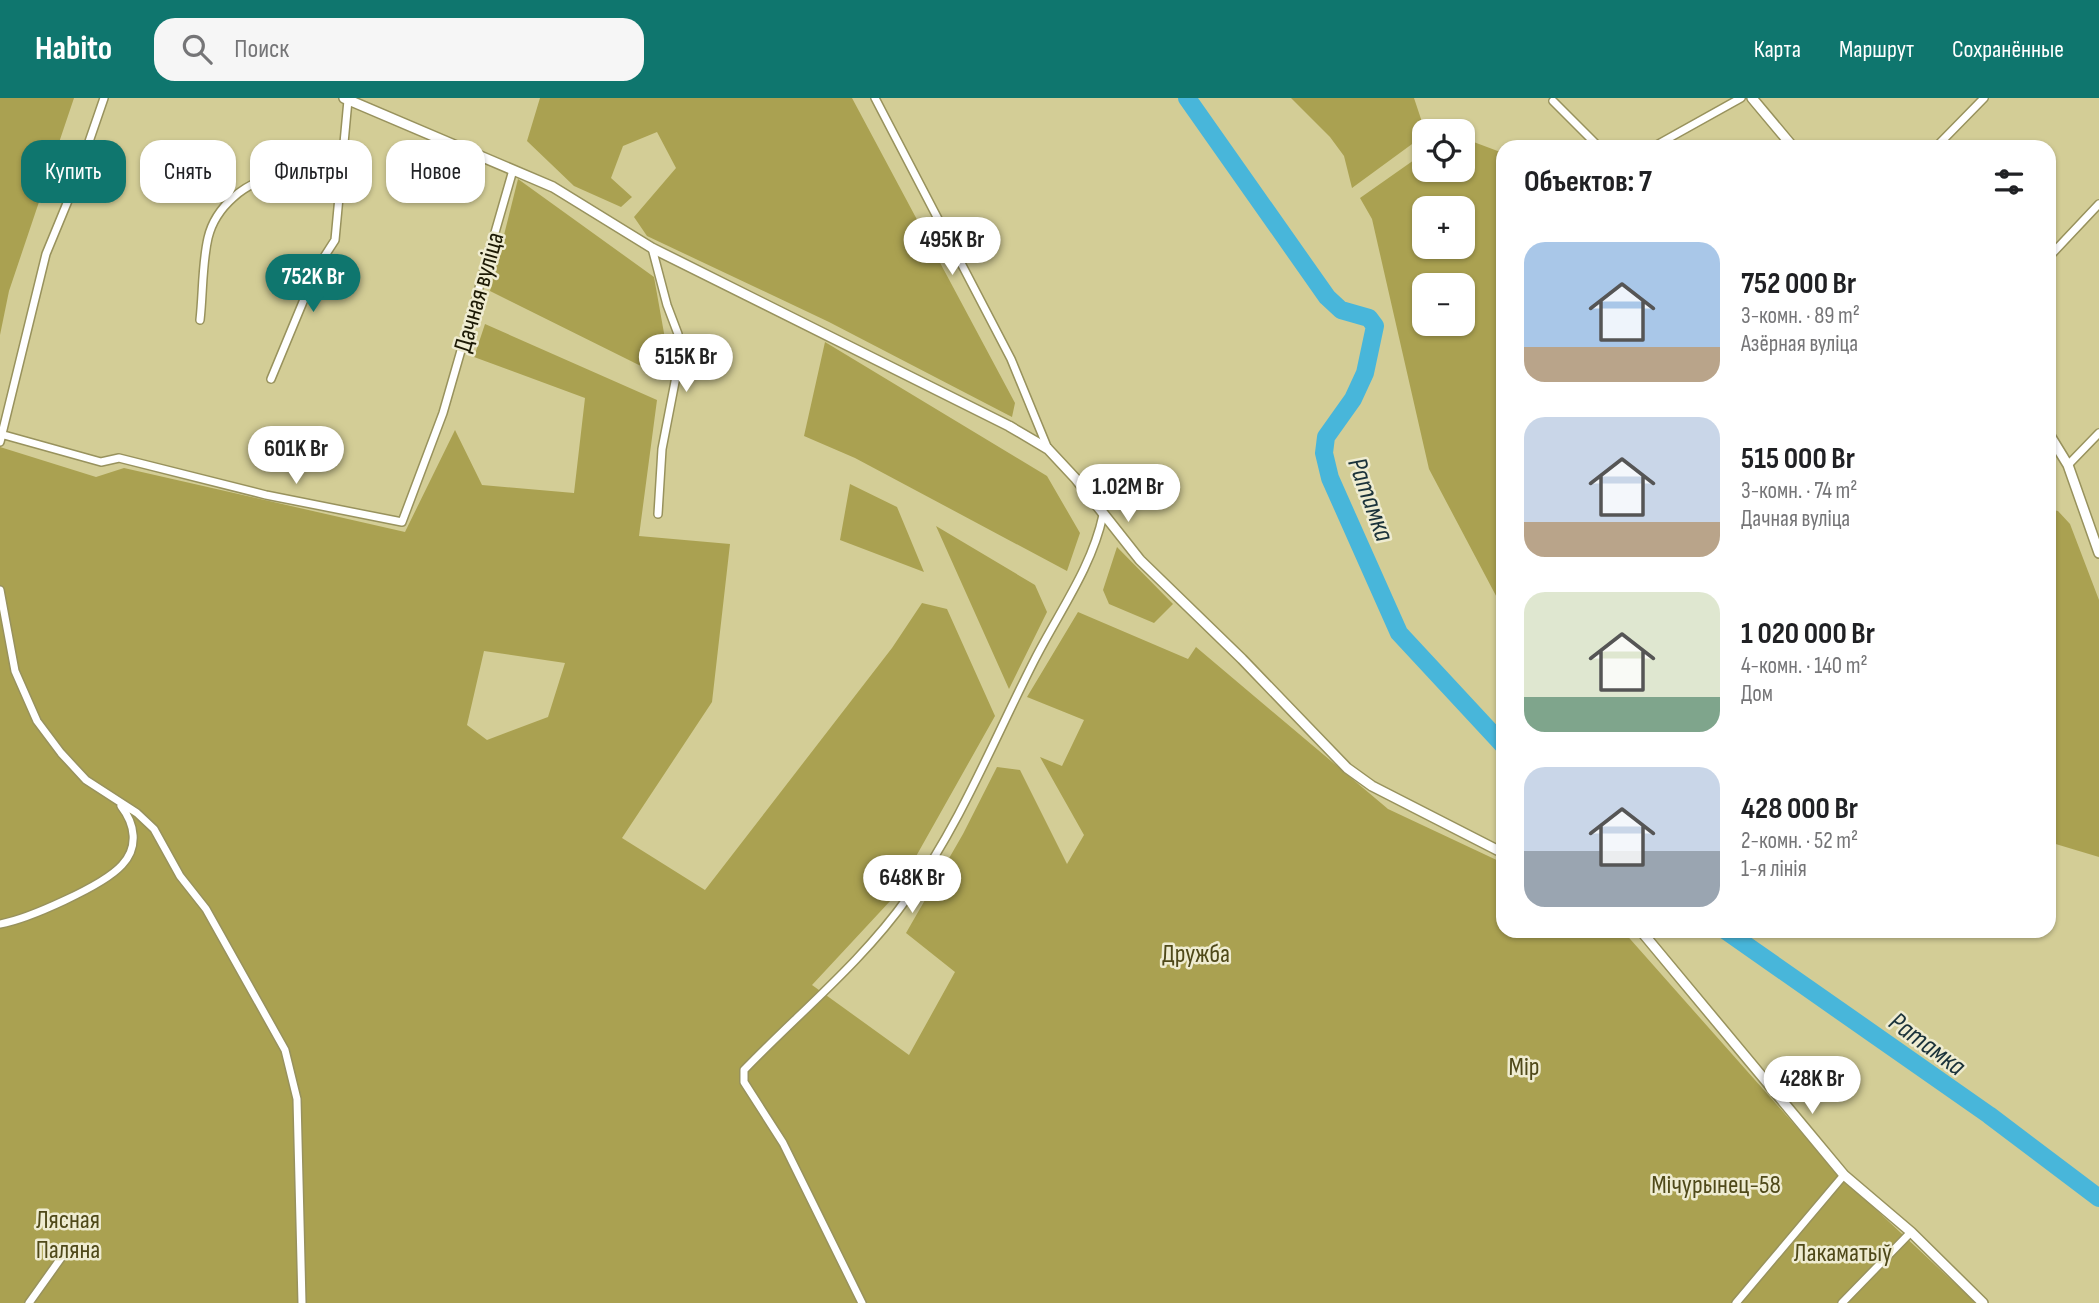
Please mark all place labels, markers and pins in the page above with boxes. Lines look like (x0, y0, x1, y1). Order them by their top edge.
pin: 495K Br (887, 218, 1017, 277)
pin: 752K Br (248, 254, 378, 314)
pin: 515K Br (621, 334, 751, 394)
pin: 601K Br (231, 426, 361, 486)
pin: 1.02M Br (1056, 464, 1200, 524)
pin: 648K Br (847, 856, 977, 915)
pin: 428K Br (1747, 1056, 1877, 1116)

